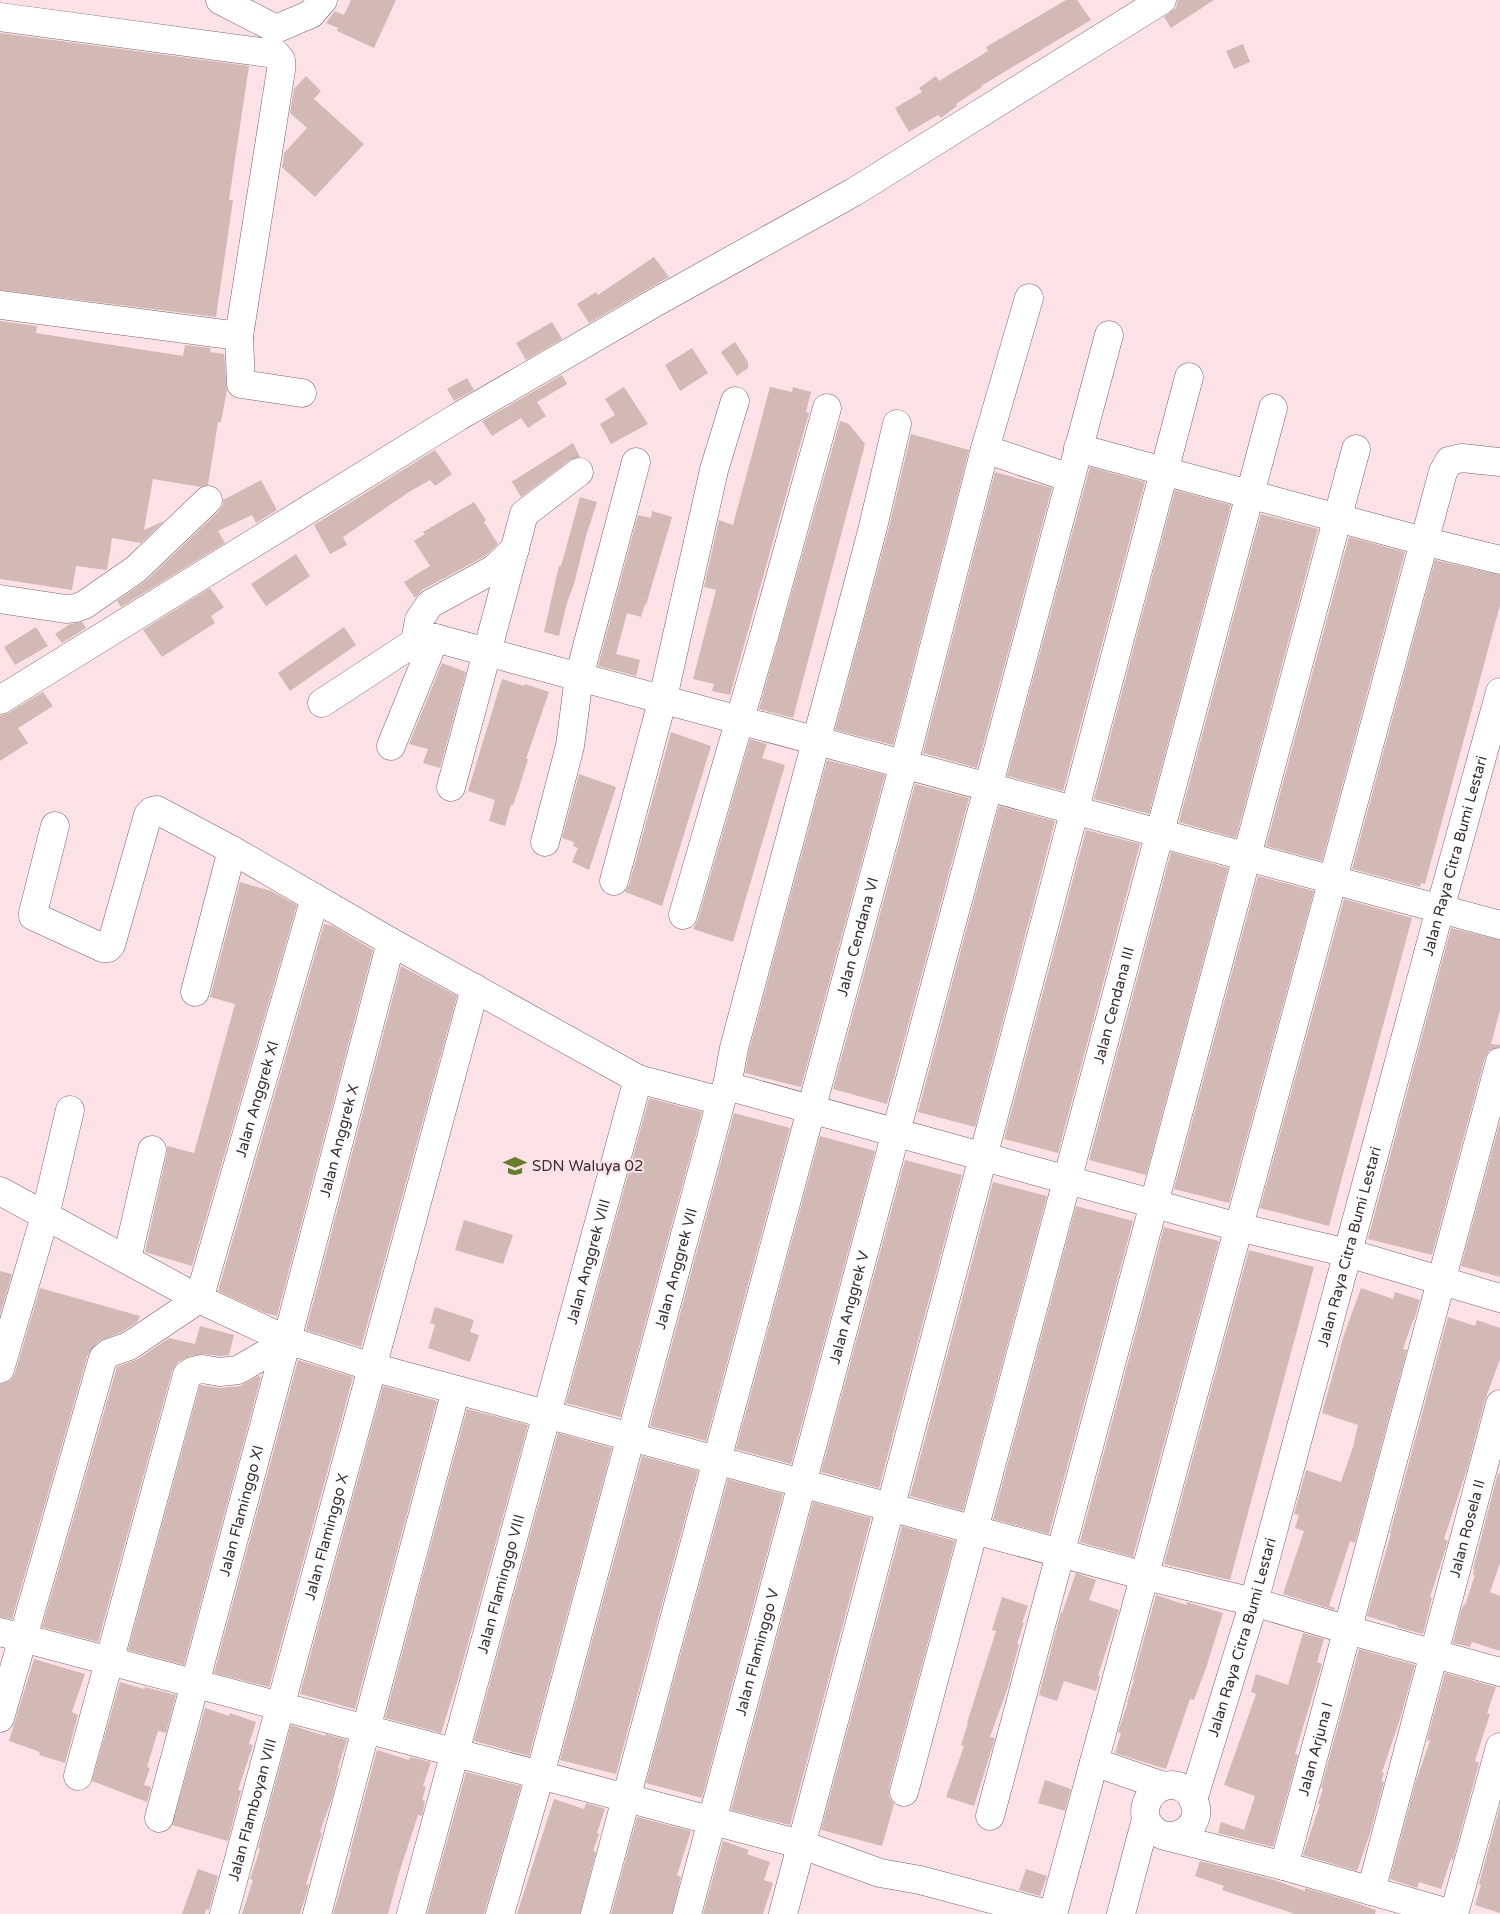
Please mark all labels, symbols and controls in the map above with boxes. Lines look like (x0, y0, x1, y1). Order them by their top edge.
street label: Jalan Raya Citra Bumi Lestari (1419, 754, 1491, 958)
street label: Jalan Cendana VI (833, 875, 882, 998)
street label: Jalan Cendana III (1089, 945, 1138, 1066)
street label: Jalan Anggrek XI (232, 1039, 282, 1159)
street label: Jalan Anggrek X (316, 1082, 362, 1199)
street label: Jalan Raya Citra Bumi Lestari (1314, 1145, 1385, 1349)
school or university icon: SDN Waluya 02 (502, 1153, 528, 1179)
place label: SDN Waluya 02 (532, 1157, 643, 1175)
street label: Jalan Anggrek VIII (563, 1197, 614, 1326)
street label: Jalan Anggrek VII (651, 1206, 701, 1331)
street label: Jalan Anggrek V (825, 1248, 873, 1366)
street label: Jalan Flaminggo XI (215, 1443, 267, 1578)
street label: Jalan Flaminggo X (301, 1471, 352, 1602)
street label: Jalan Rosela II (1445, 1477, 1489, 1580)
street label: Jalan Flaminggo VIII (473, 1512, 528, 1656)
street label: Jalan Raya Citra Bumi Lestari (1204, 1536, 1280, 1739)
street label: Jalan Flaminggo V (731, 1586, 783, 1718)
street label: Jalan Arjuna I (1294, 1700, 1337, 1798)
street label: Jalan Flamboyan VIII (224, 1737, 280, 1883)

